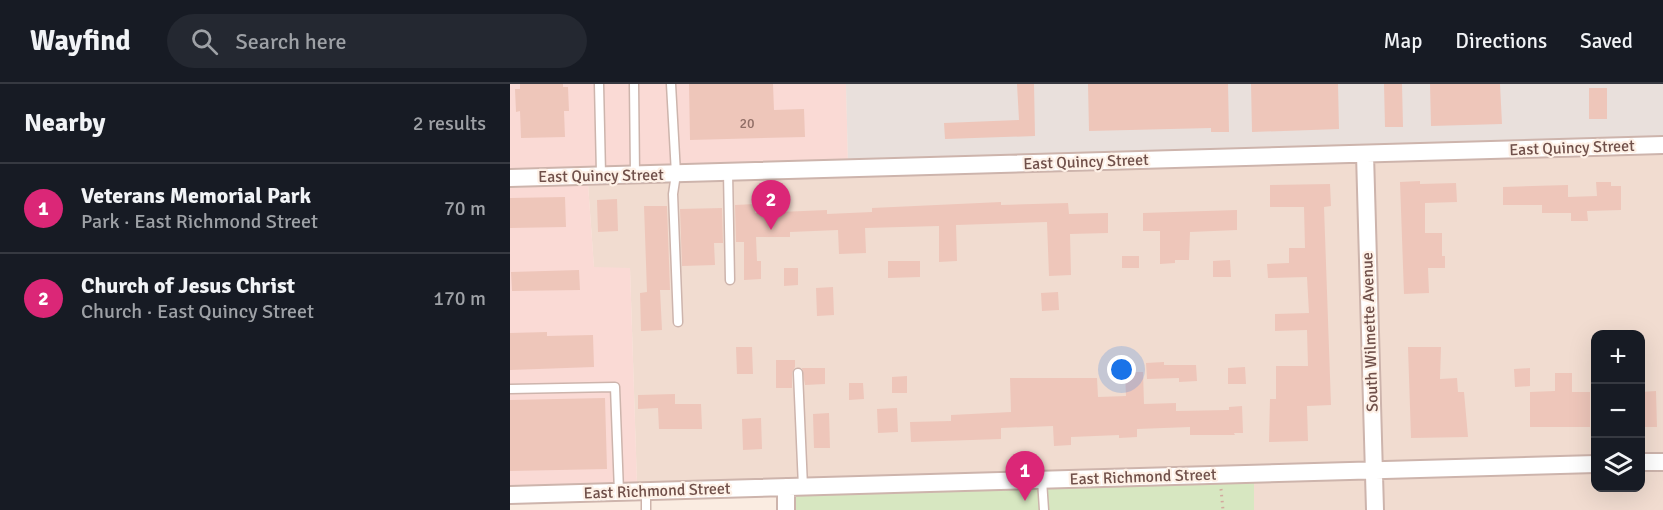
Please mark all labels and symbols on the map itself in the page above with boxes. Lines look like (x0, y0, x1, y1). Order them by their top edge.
house number: 20 (739, 115, 755, 132)
street label: East Quincy Street (1509, 136, 1635, 160)
street label: East Quincy Street (1023, 150, 1149, 174)
street label: East Quincy Street (538, 165, 664, 187)
pin: 2 (752, 180, 790, 230)
street label: South Wilmette Avenue (1357, 252, 1383, 412)
your location (1107, 355, 1136, 384)
pin: 1 (1006, 452, 1044, 501)
street label: East Richmond Street (1069, 464, 1217, 490)
street label: East Richmond Street (583, 478, 731, 504)

